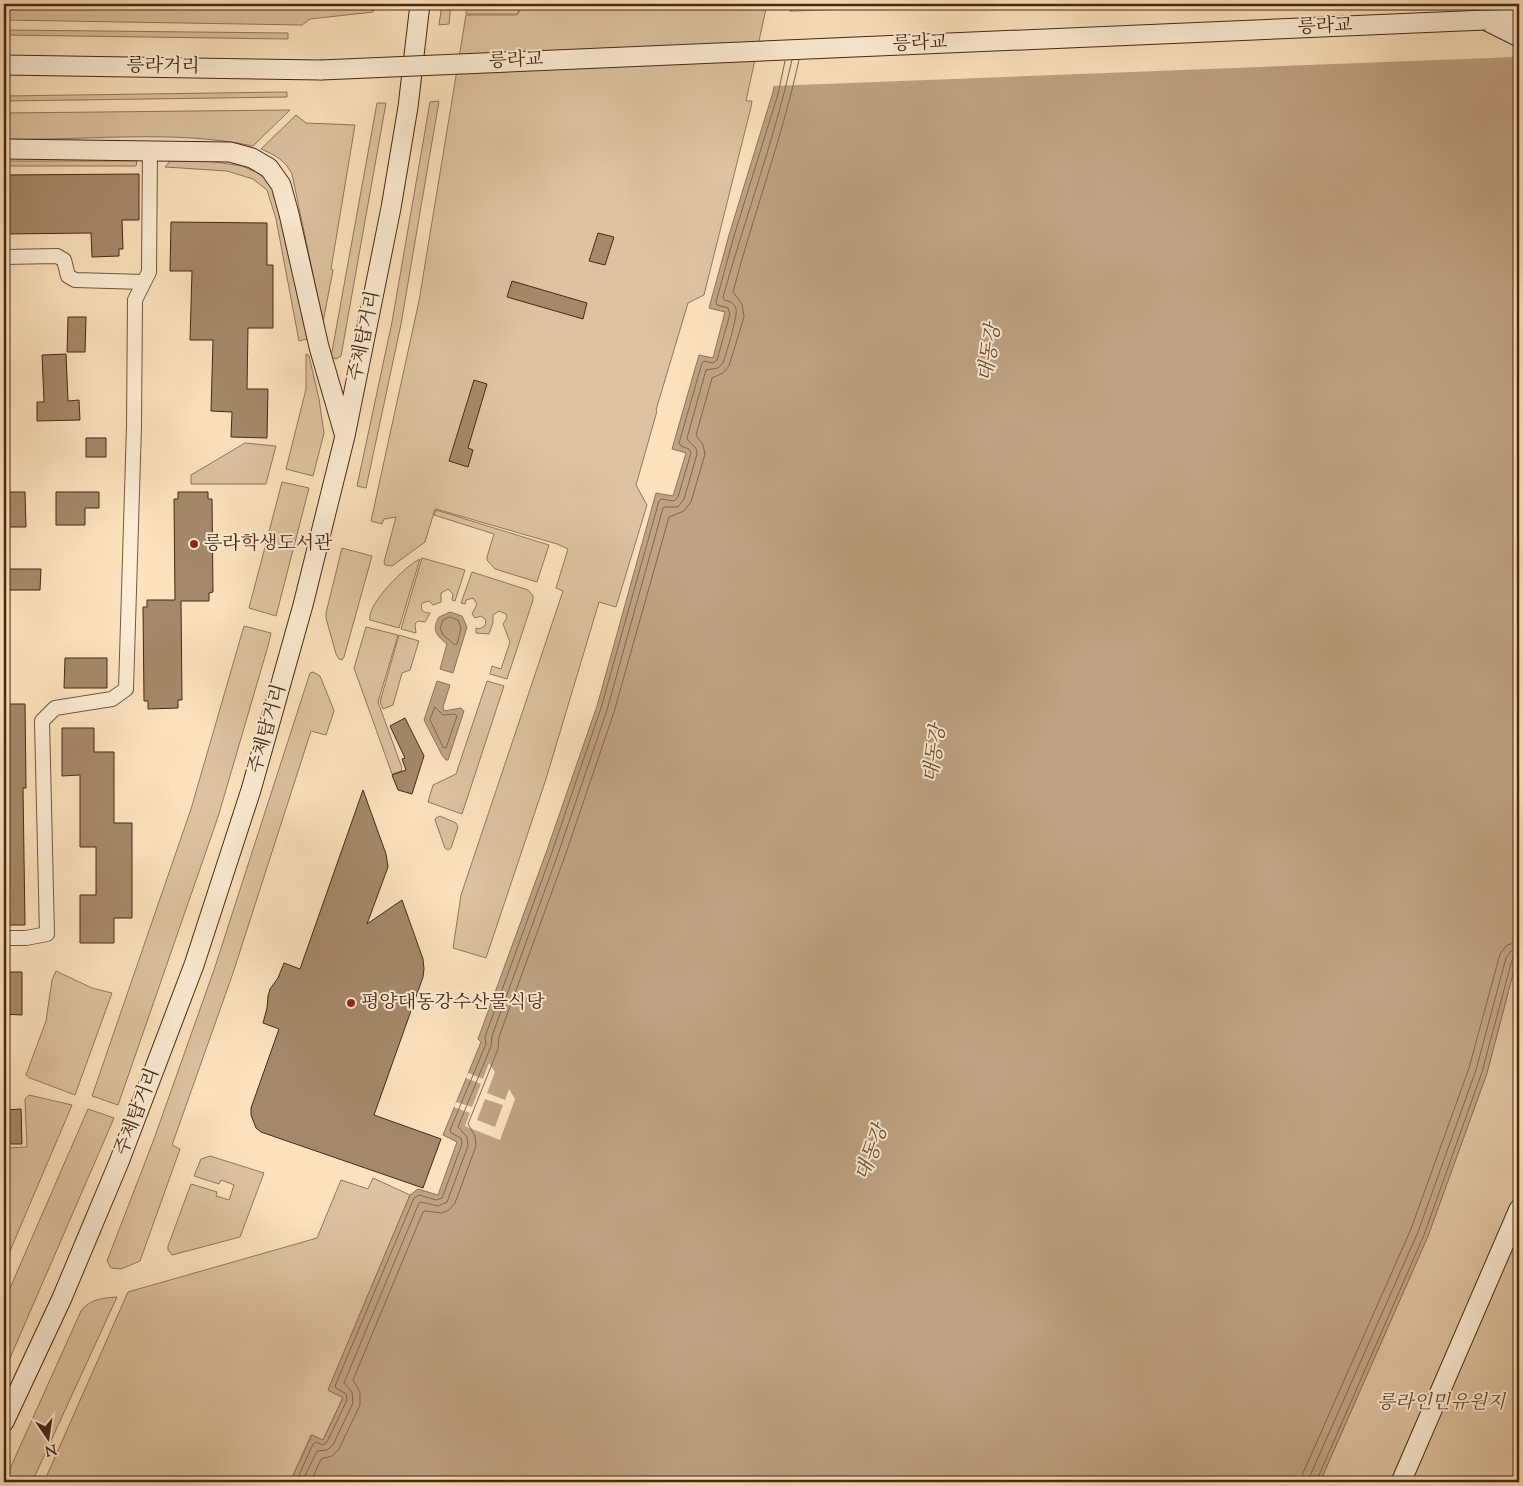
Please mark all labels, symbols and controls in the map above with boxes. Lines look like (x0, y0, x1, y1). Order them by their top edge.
street label: 릉라교 (1297, 13, 1353, 41)
street label: 릉라교 (892, 30, 948, 58)
street label: 릉라교 (488, 47, 544, 75)
street label: 릉라거리 (126, 53, 200, 81)
street label: 주체탑거리 (342, 288, 388, 384)
water label: 대동강 (973, 320, 1010, 384)
place label: 릉라학생도서관 (204, 531, 333, 558)
marker: 릉라학생도서관 (188, 538, 200, 550)
street label: 주체탑거리 (242, 681, 294, 777)
water label: 대동강 (918, 721, 955, 785)
place label: 평양대동강수산물식당 (361, 990, 545, 1017)
marker: 평양대동강수산물식당 (345, 997, 357, 1009)
street label: 주체탑거리 (109, 1064, 167, 1160)
water label: 대동강 (849, 1118, 897, 1185)
park label: 릉라인민유원지 (1377, 1390, 1507, 1417)
north arrow (22, 1414, 72, 1464)
text: N (43, 1438, 58, 1460)

